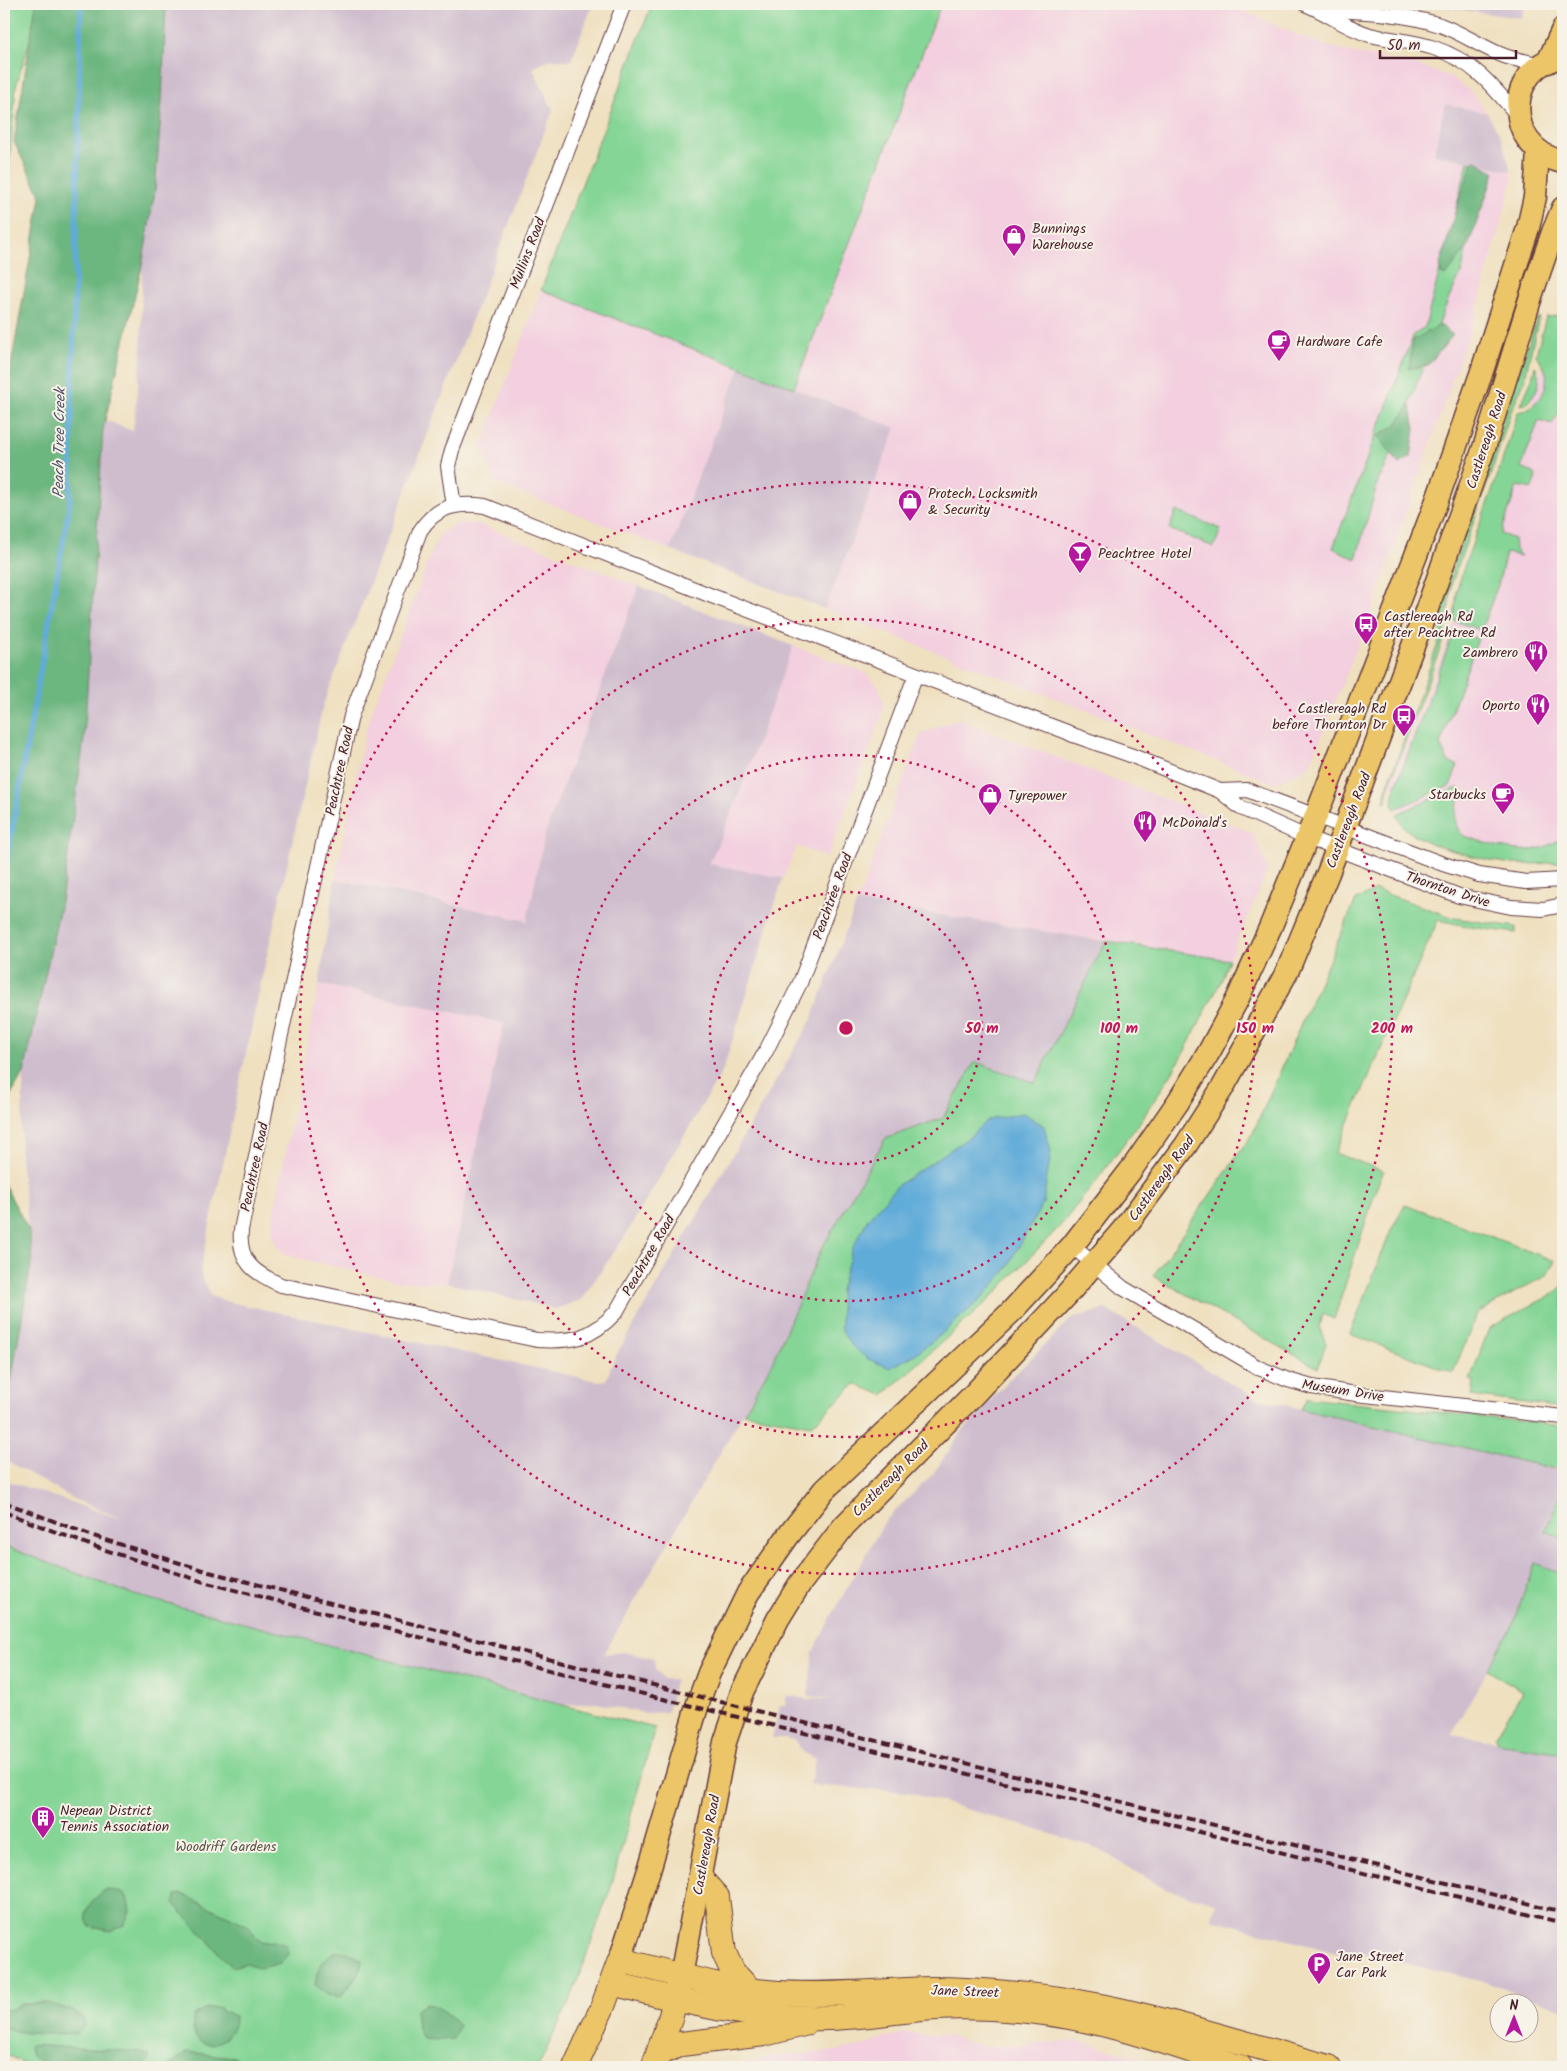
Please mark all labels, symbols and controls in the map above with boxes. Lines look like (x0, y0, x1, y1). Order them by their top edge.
scale bar (1380, 28, 1516, 60)
text: 50 m (1387, 34, 1421, 58)
street label: Mullins Road (504, 213, 552, 292)
place label: Bunnings Warehouse (1032, 218, 1094, 256)
shop icon: Bunnings Warehouse (1001, 223, 1027, 257)
cafe icon: Hardware Cafe (1266, 328, 1292, 362)
place label: Hardware Cafe (1296, 331, 1383, 353)
water label: Peach Tree Creek (47, 386, 73, 498)
street label: Castlereagh Road (1461, 388, 1513, 492)
place label: Protech Locksmith & Security (928, 483, 1038, 521)
shop icon: Protech Locksmith & Security (897, 488, 923, 522)
bar icon: Peachtree Hotel (1067, 540, 1093, 574)
place label: Peachtree Hotel (1098, 543, 1192, 565)
place label: Castlereagh Rd after Peachtree Rd (1384, 606, 1496, 644)
bus stop icon: Castlereagh Rd after Peachtree Rd (1353, 611, 1379, 645)
restaurant icon: Zambrero (1523, 639, 1549, 673)
place label: Zambrero (1462, 642, 1518, 664)
restaurant icon: Oporto (1525, 692, 1551, 726)
place label: Oporto (1482, 695, 1520, 717)
place label: Castlereagh Rd before Thornton Dr (1272, 698, 1387, 736)
bus stop icon: Castlereagh Rd before Thornton Dr (1391, 703, 1417, 737)
street label: Peachtree Road (320, 724, 360, 818)
street label: Castlereagh Road (1320, 768, 1378, 872)
cafe icon: Starbucks (1490, 781, 1516, 815)
shop icon: Tyrepower (977, 782, 1003, 816)
place label: Starbucks (1429, 784, 1486, 806)
place label: Tyrepower (1008, 785, 1068, 807)
restaurant icon: McDonald's (1132, 809, 1158, 843)
place label: McDonald's (1162, 812, 1227, 834)
street label: Peachtree Road (807, 849, 859, 943)
street label: Thornton Drive (1403, 866, 1493, 914)
text: 50 m (964, 1017, 999, 1041)
text: 100 m (1100, 1017, 1138, 1041)
text: 150 m (1236, 1017, 1274, 1041)
text: 200 m (1371, 1017, 1413, 1041)
centre of rings (837, 1019, 855, 1037)
street label: Peachtree Road (235, 1120, 275, 1214)
street label: Castlereagh Road (1123, 1130, 1201, 1226)
street label: Peachtree Road (617, 1210, 682, 1300)
street label: Museum Drive (1300, 1374, 1386, 1408)
street label: Castlereagh Road (847, 1434, 935, 1522)
street label: Castlereagh Road (687, 1792, 727, 1897)
place label: Nepean District Tennis Association (60, 1800, 169, 1838)
building icon: Nepean District Tennis Association (30, 1805, 56, 1839)
park label: Woodriff Gardens (175, 1836, 277, 1858)
place label: Jane Street Car Park (1336, 1946, 1405, 1984)
parking icon: Jane Street Car Park (1306, 1951, 1332, 1985)
street label: Jane Street (931, 1980, 1000, 2004)
north arrow (1490, 1994, 1540, 2044)
text: N (1510, 1995, 1519, 2017)

